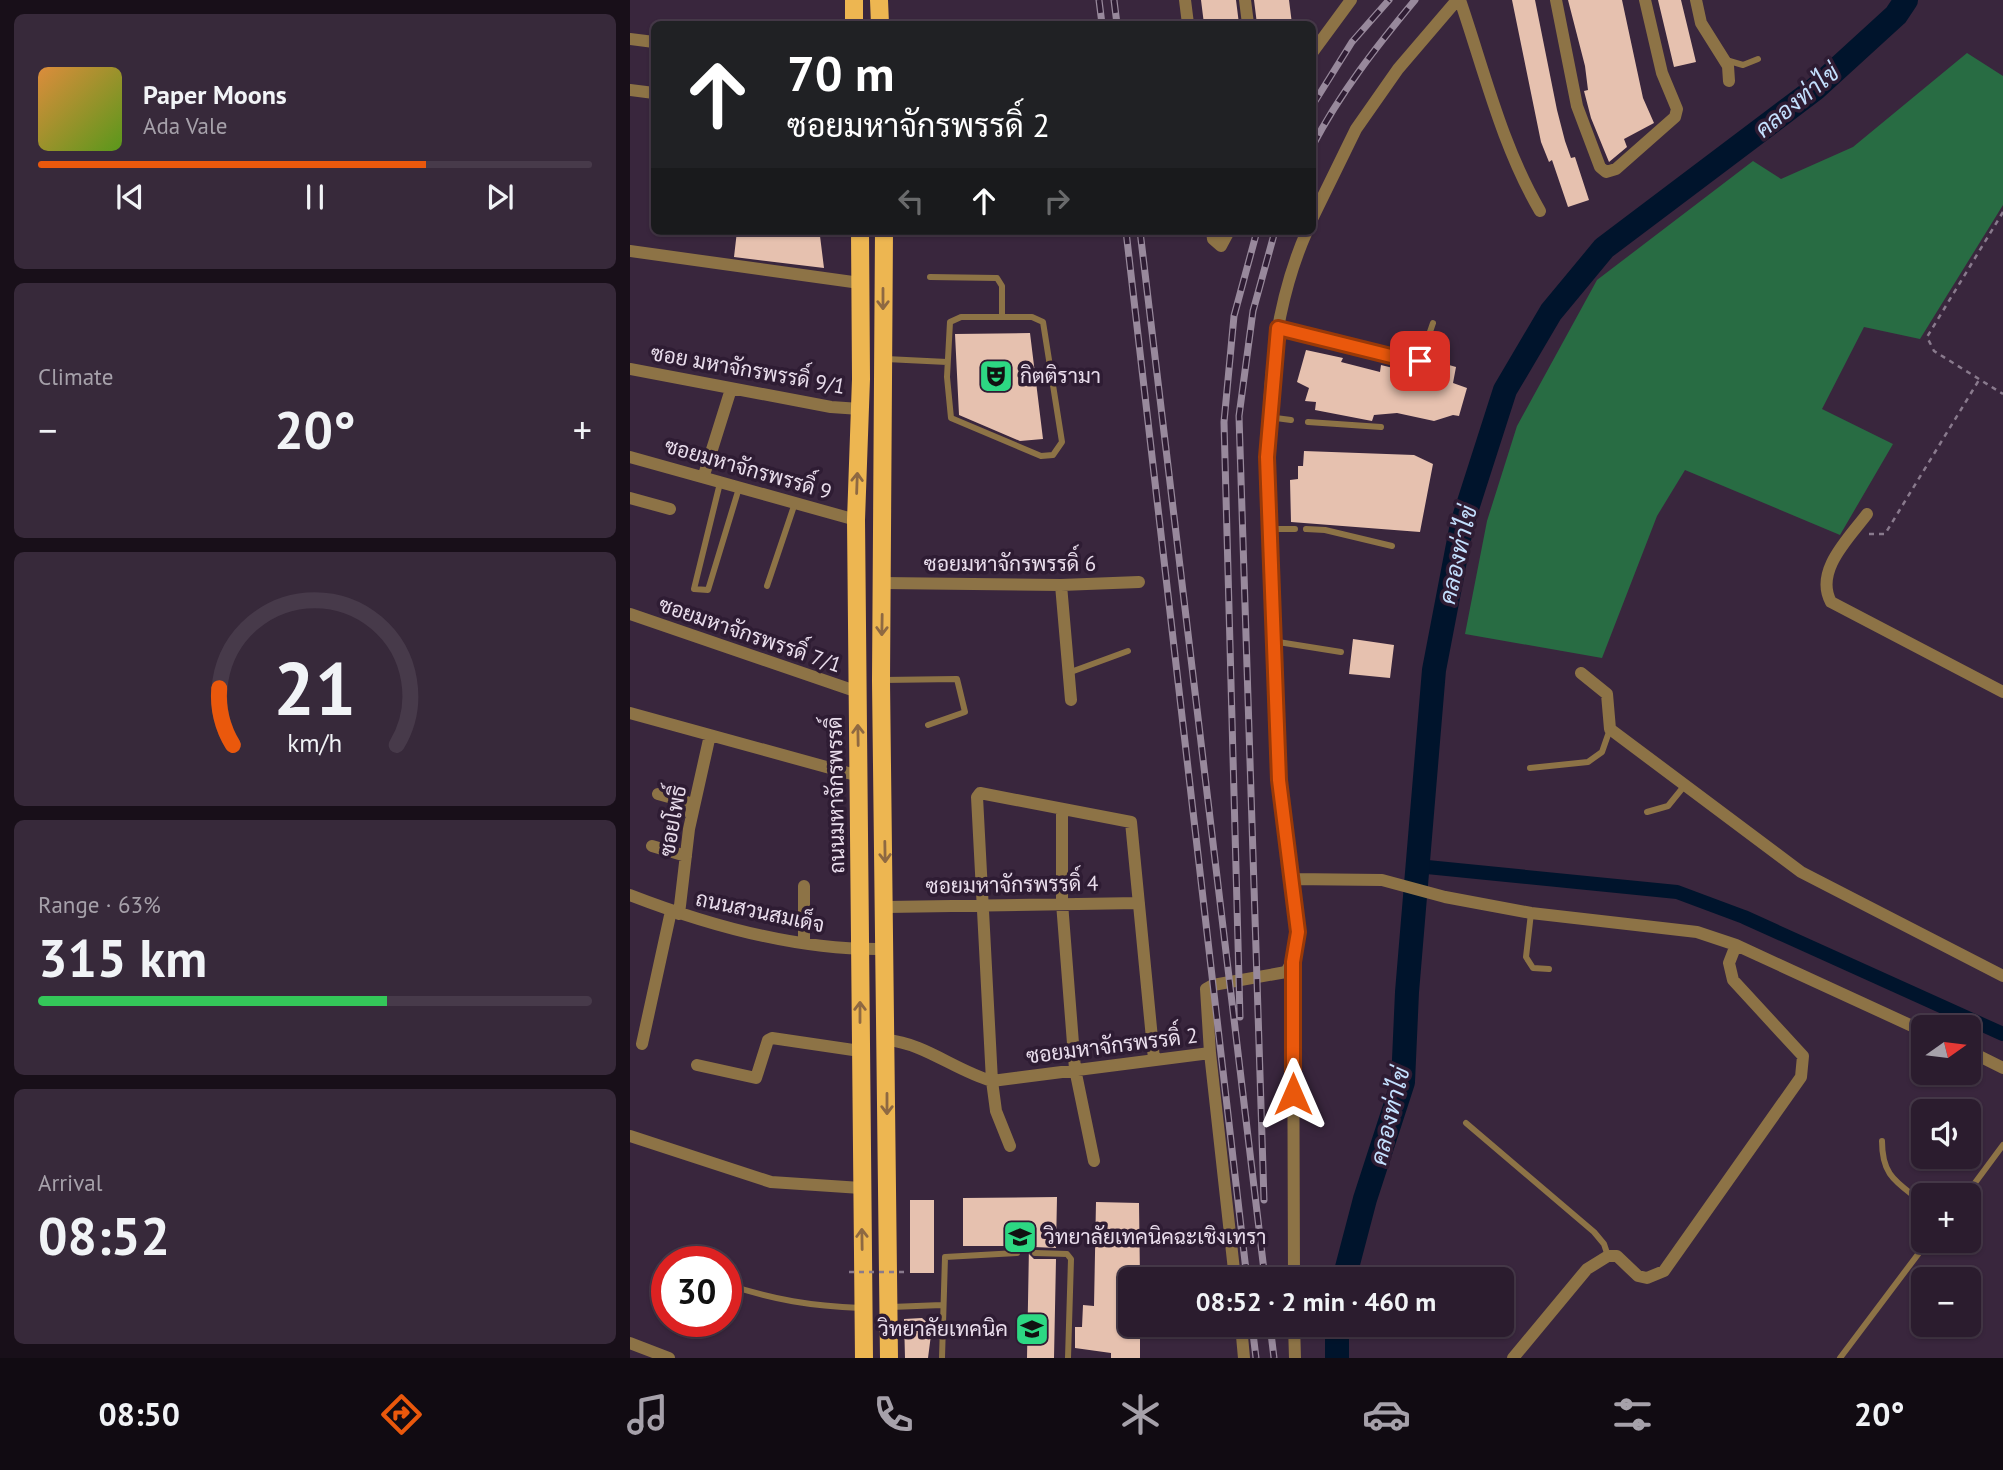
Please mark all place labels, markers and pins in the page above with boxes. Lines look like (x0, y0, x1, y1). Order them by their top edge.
pin (1390, 331, 1450, 391)
theatre icon: กิตติรามา (977, 357, 1015, 395)
place label: กิตติรามา (1020, 362, 1101, 389)
school or university icon: วิทยาลัยเทคนิคฉะเชิงเทรา (1001, 1218, 1039, 1256)
place label: วิทยาลัยเทคนิคฉะเชิงเทรา (1044, 1223, 1267, 1250)
school or university icon: วิทยาลัยเทคนิค (1013, 1310, 1051, 1348)
place label: วิทยาลัยเทคนิค (878, 1315, 1008, 1342)

